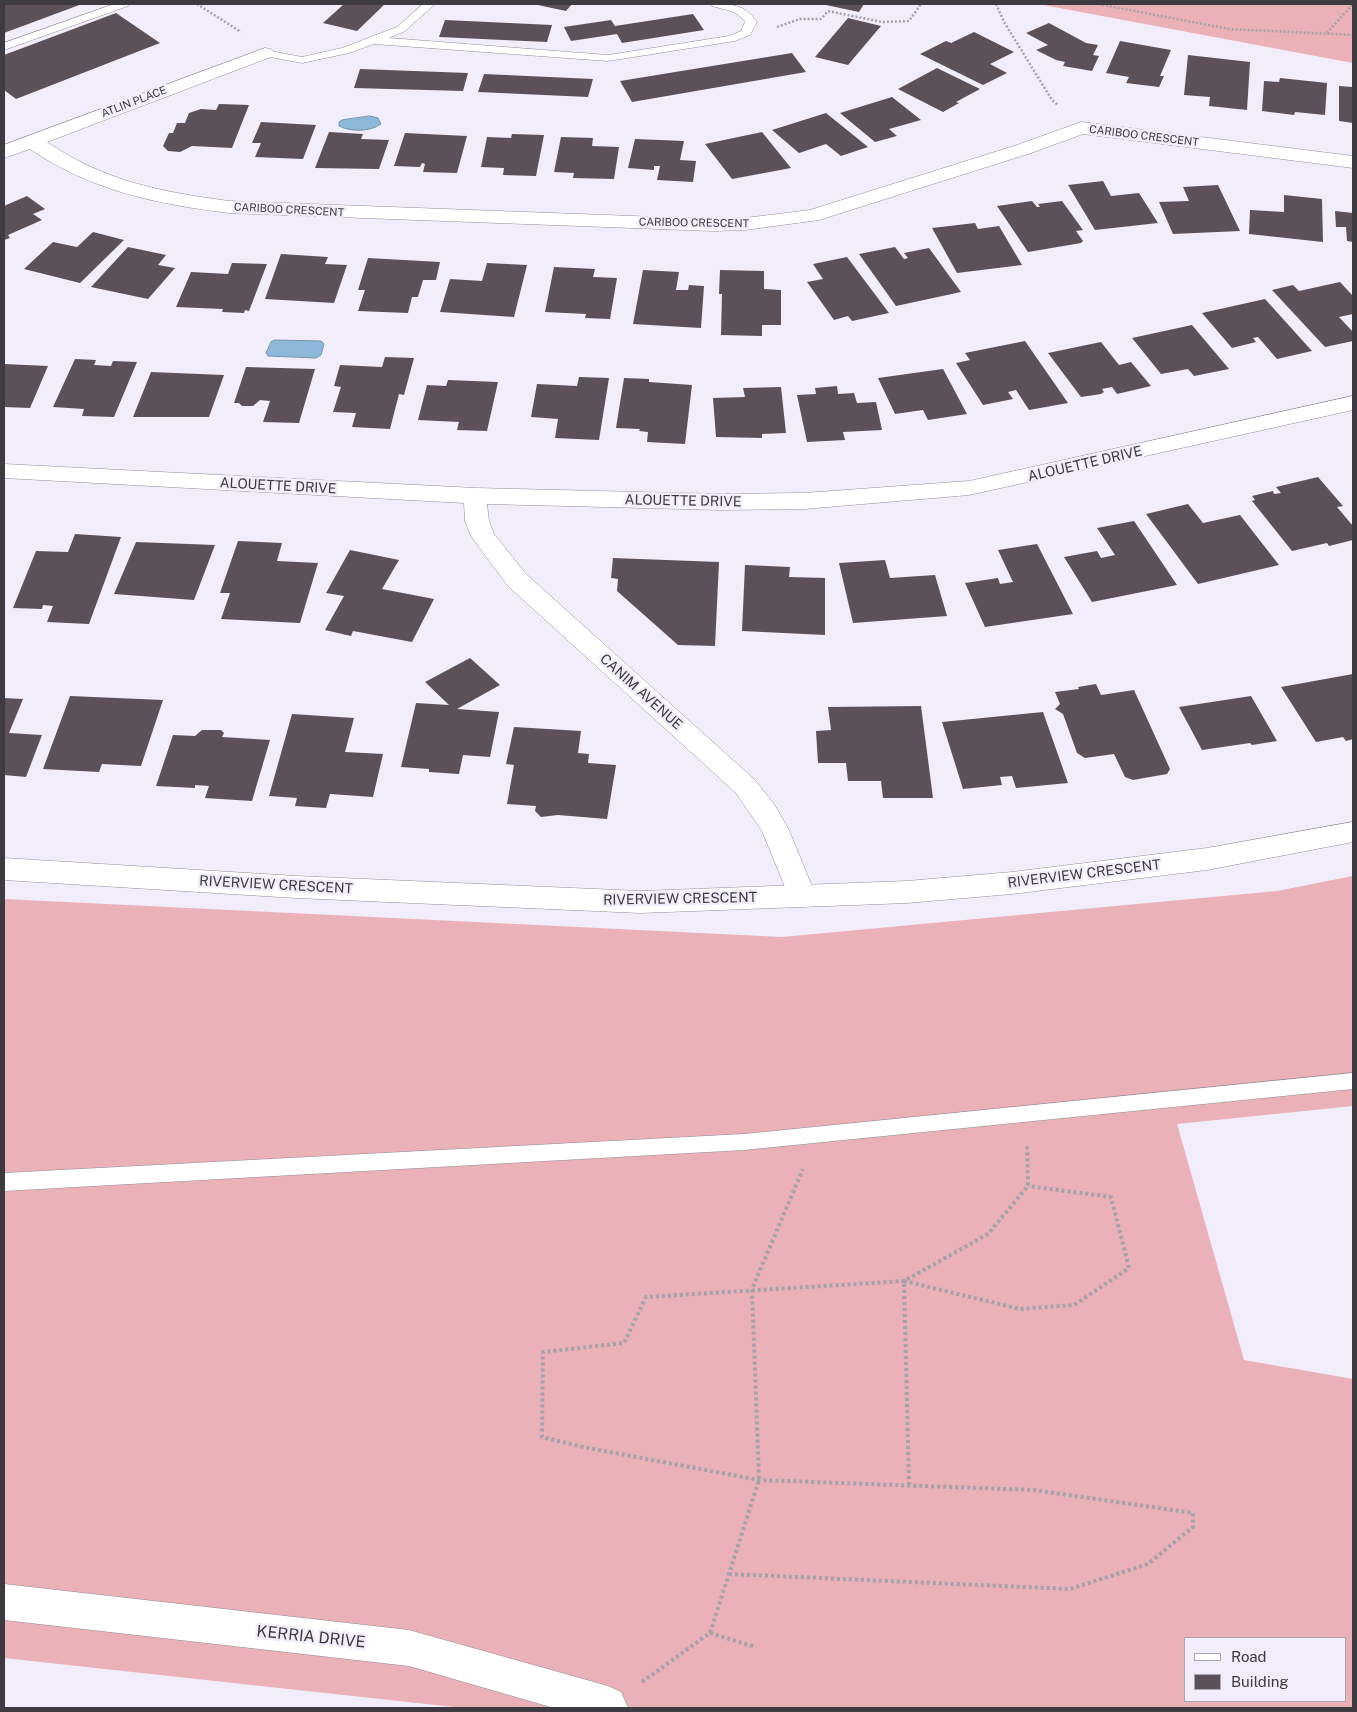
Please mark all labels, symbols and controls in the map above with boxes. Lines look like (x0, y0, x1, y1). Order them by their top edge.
street label: ATLIN PLACE (99, 83, 169, 121)
street label: CARIBOO CRESCENT (1088, 123, 1200, 149)
street label: CARIBOO CRESCENT (234, 201, 344, 219)
street label: CARIBOO CRESCENT (639, 215, 749, 231)
street label: ALOUETTE DRIVE (1026, 443, 1144, 485)
street label: ALOUETTE DRIVE (219, 475, 337, 497)
street label: ALOUETTE DRIVE (624, 492, 742, 510)
street label: CANIM AVENUE (596, 651, 686, 733)
street label: RIVERVIEW CRESCENT (1007, 856, 1161, 892)
street label: RIVERVIEW CRESCENT (199, 873, 353, 897)
street label: RIVERVIEW CRESCENT (603, 889, 757, 909)
street label: KERRIA DRIVE (256, 1622, 366, 1652)
legend (1184, 1637, 1347, 1702)
text: Road (1231, 1648, 1267, 1665)
text: Building (1231, 1673, 1289, 1690)

